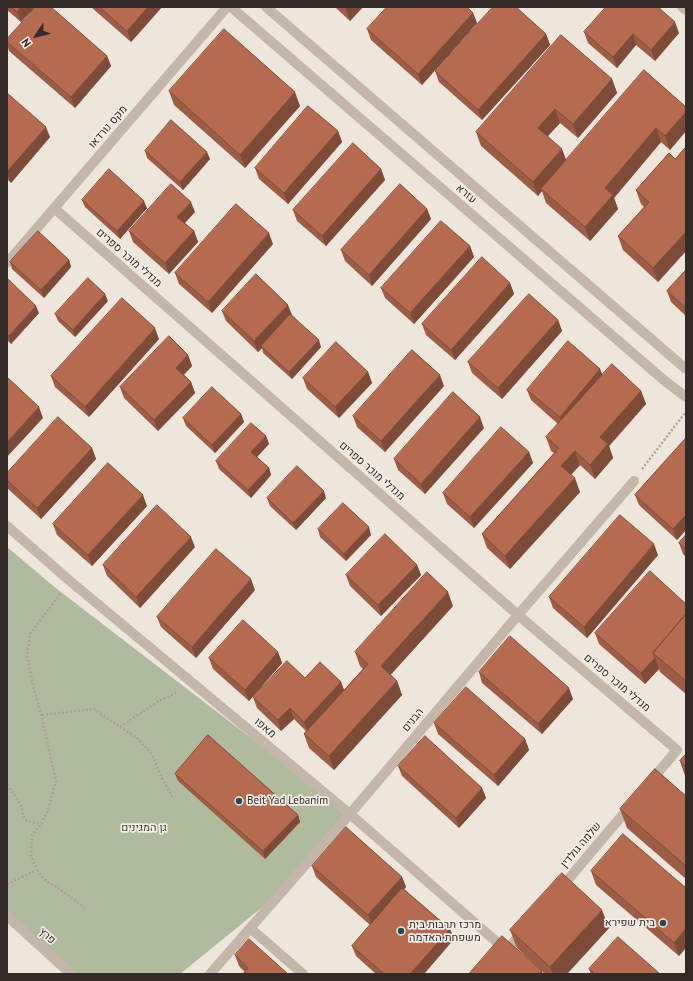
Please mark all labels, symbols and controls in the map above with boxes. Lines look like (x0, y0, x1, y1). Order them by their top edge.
north arrow (16, 16, 56, 56)
text: N (18, 36, 34, 50)
street label: מקס נורדאו (86, 103, 130, 151)
street label: עזרא (453, 182, 479, 206)
street label: מנדלי מוכר ספרים (93, 226, 165, 290)
street label: מנדלי מוכר ספרים (336, 439, 408, 503)
street label: מנדלי מוכר ספרים (581, 651, 653, 715)
street label: הבנים (399, 706, 427, 734)
street label: מאפו (251, 715, 279, 741)
place label: Beit Yad Lebanim (247, 794, 328, 808)
marker: Beit Yad Lebanim (234, 796, 244, 806)
street label: שלמה גולדין (558, 819, 604, 871)
park label: גן המגינים (121, 821, 167, 835)
place label: בית שפירא (605, 916, 655, 930)
place label: מרכז תרבות בית משפחת האדמה (409, 918, 481, 944)
marker: בית שפירא (658, 918, 668, 928)
street label: פרץ (36, 925, 58, 947)
marker: מרכז תרבות בית משפחת האדמה (396, 926, 406, 936)

